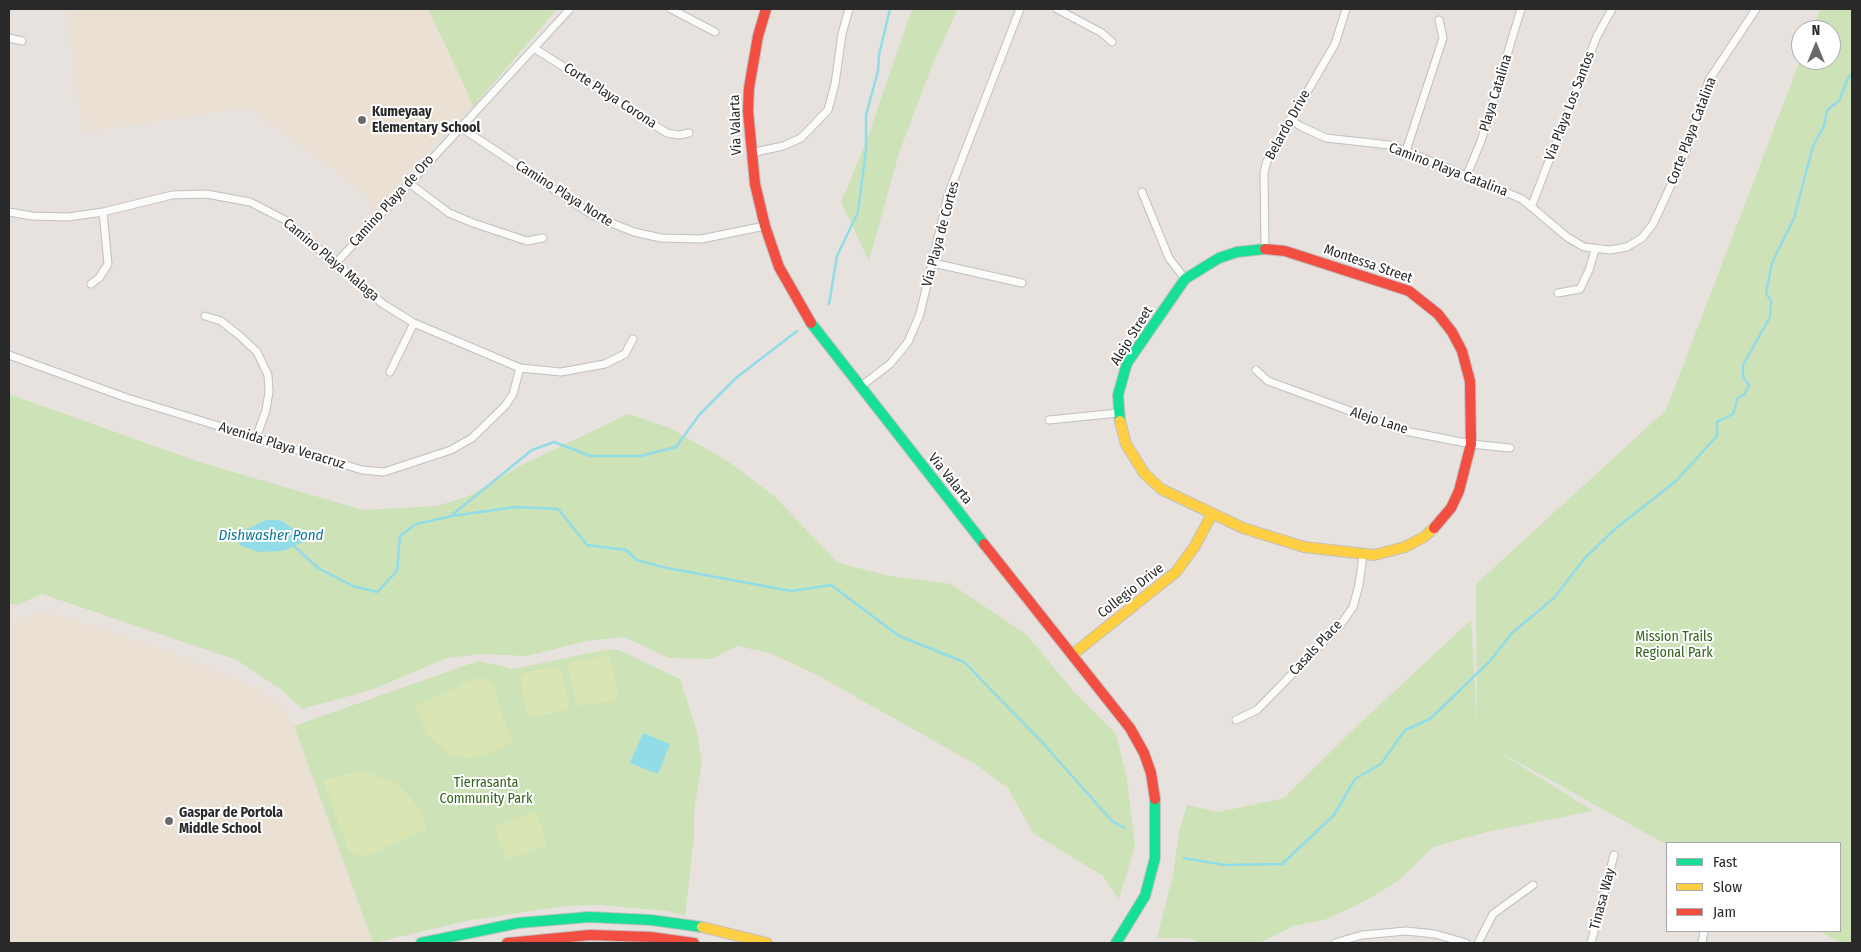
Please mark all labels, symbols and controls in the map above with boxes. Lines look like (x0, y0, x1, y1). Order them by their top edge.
north arrow (1791, 20, 1841, 70)
text: N (1812, 22, 1820, 39)
street label: Via Playa Los Santos (1541, 49, 1599, 163)
street label: Playa Catalina (1476, 52, 1516, 134)
street label: Corte Playa Corona (560, 60, 660, 132)
street label: Corte Playa Catalina (1664, 75, 1720, 187)
street label: Belardo Drive (1262, 87, 1314, 163)
street label: Via Valarta (727, 94, 745, 156)
place label: Kumeyaay Elementary School (372, 104, 480, 136)
marker: Kumeyaay Elementary School (356, 114, 368, 126)
street label: Camino Playa Catalina (1386, 140, 1510, 200)
street label: Camino Playa de Oro (346, 151, 438, 251)
street label: Camino Playa Norte (512, 157, 616, 231)
street label: Via Playa de Cortes (919, 179, 963, 289)
street label: Camino Playa Malaga (280, 215, 382, 305)
street label: Montessa Street (1322, 241, 1414, 287)
street label: Alejo Street (1107, 303, 1157, 369)
street label: Alejo Lane (1348, 404, 1410, 438)
street label: Avenida Playa Veracruz (217, 419, 347, 473)
street label: Via Valarta (924, 450, 976, 508)
water label: Dishwasher Pond (218, 527, 324, 545)
street label: Collegio Drive (1095, 560, 1167, 622)
street label: Casals Place (1286, 617, 1346, 679)
park label: Mission Trails Regional Park (1635, 629, 1713, 662)
park label: Tierrasanta Community Park (440, 775, 532, 808)
place label: Gaspar de Portola Middle School (179, 805, 283, 838)
marker: Gaspar de Portola Middle School (163, 815, 175, 827)
legend (1666, 842, 1841, 932)
text: Fast (1713, 853, 1737, 871)
street label: Tinasa Way (1587, 866, 1619, 932)
text: Slow (1713, 878, 1742, 896)
text: Jam (1713, 903, 1736, 921)

